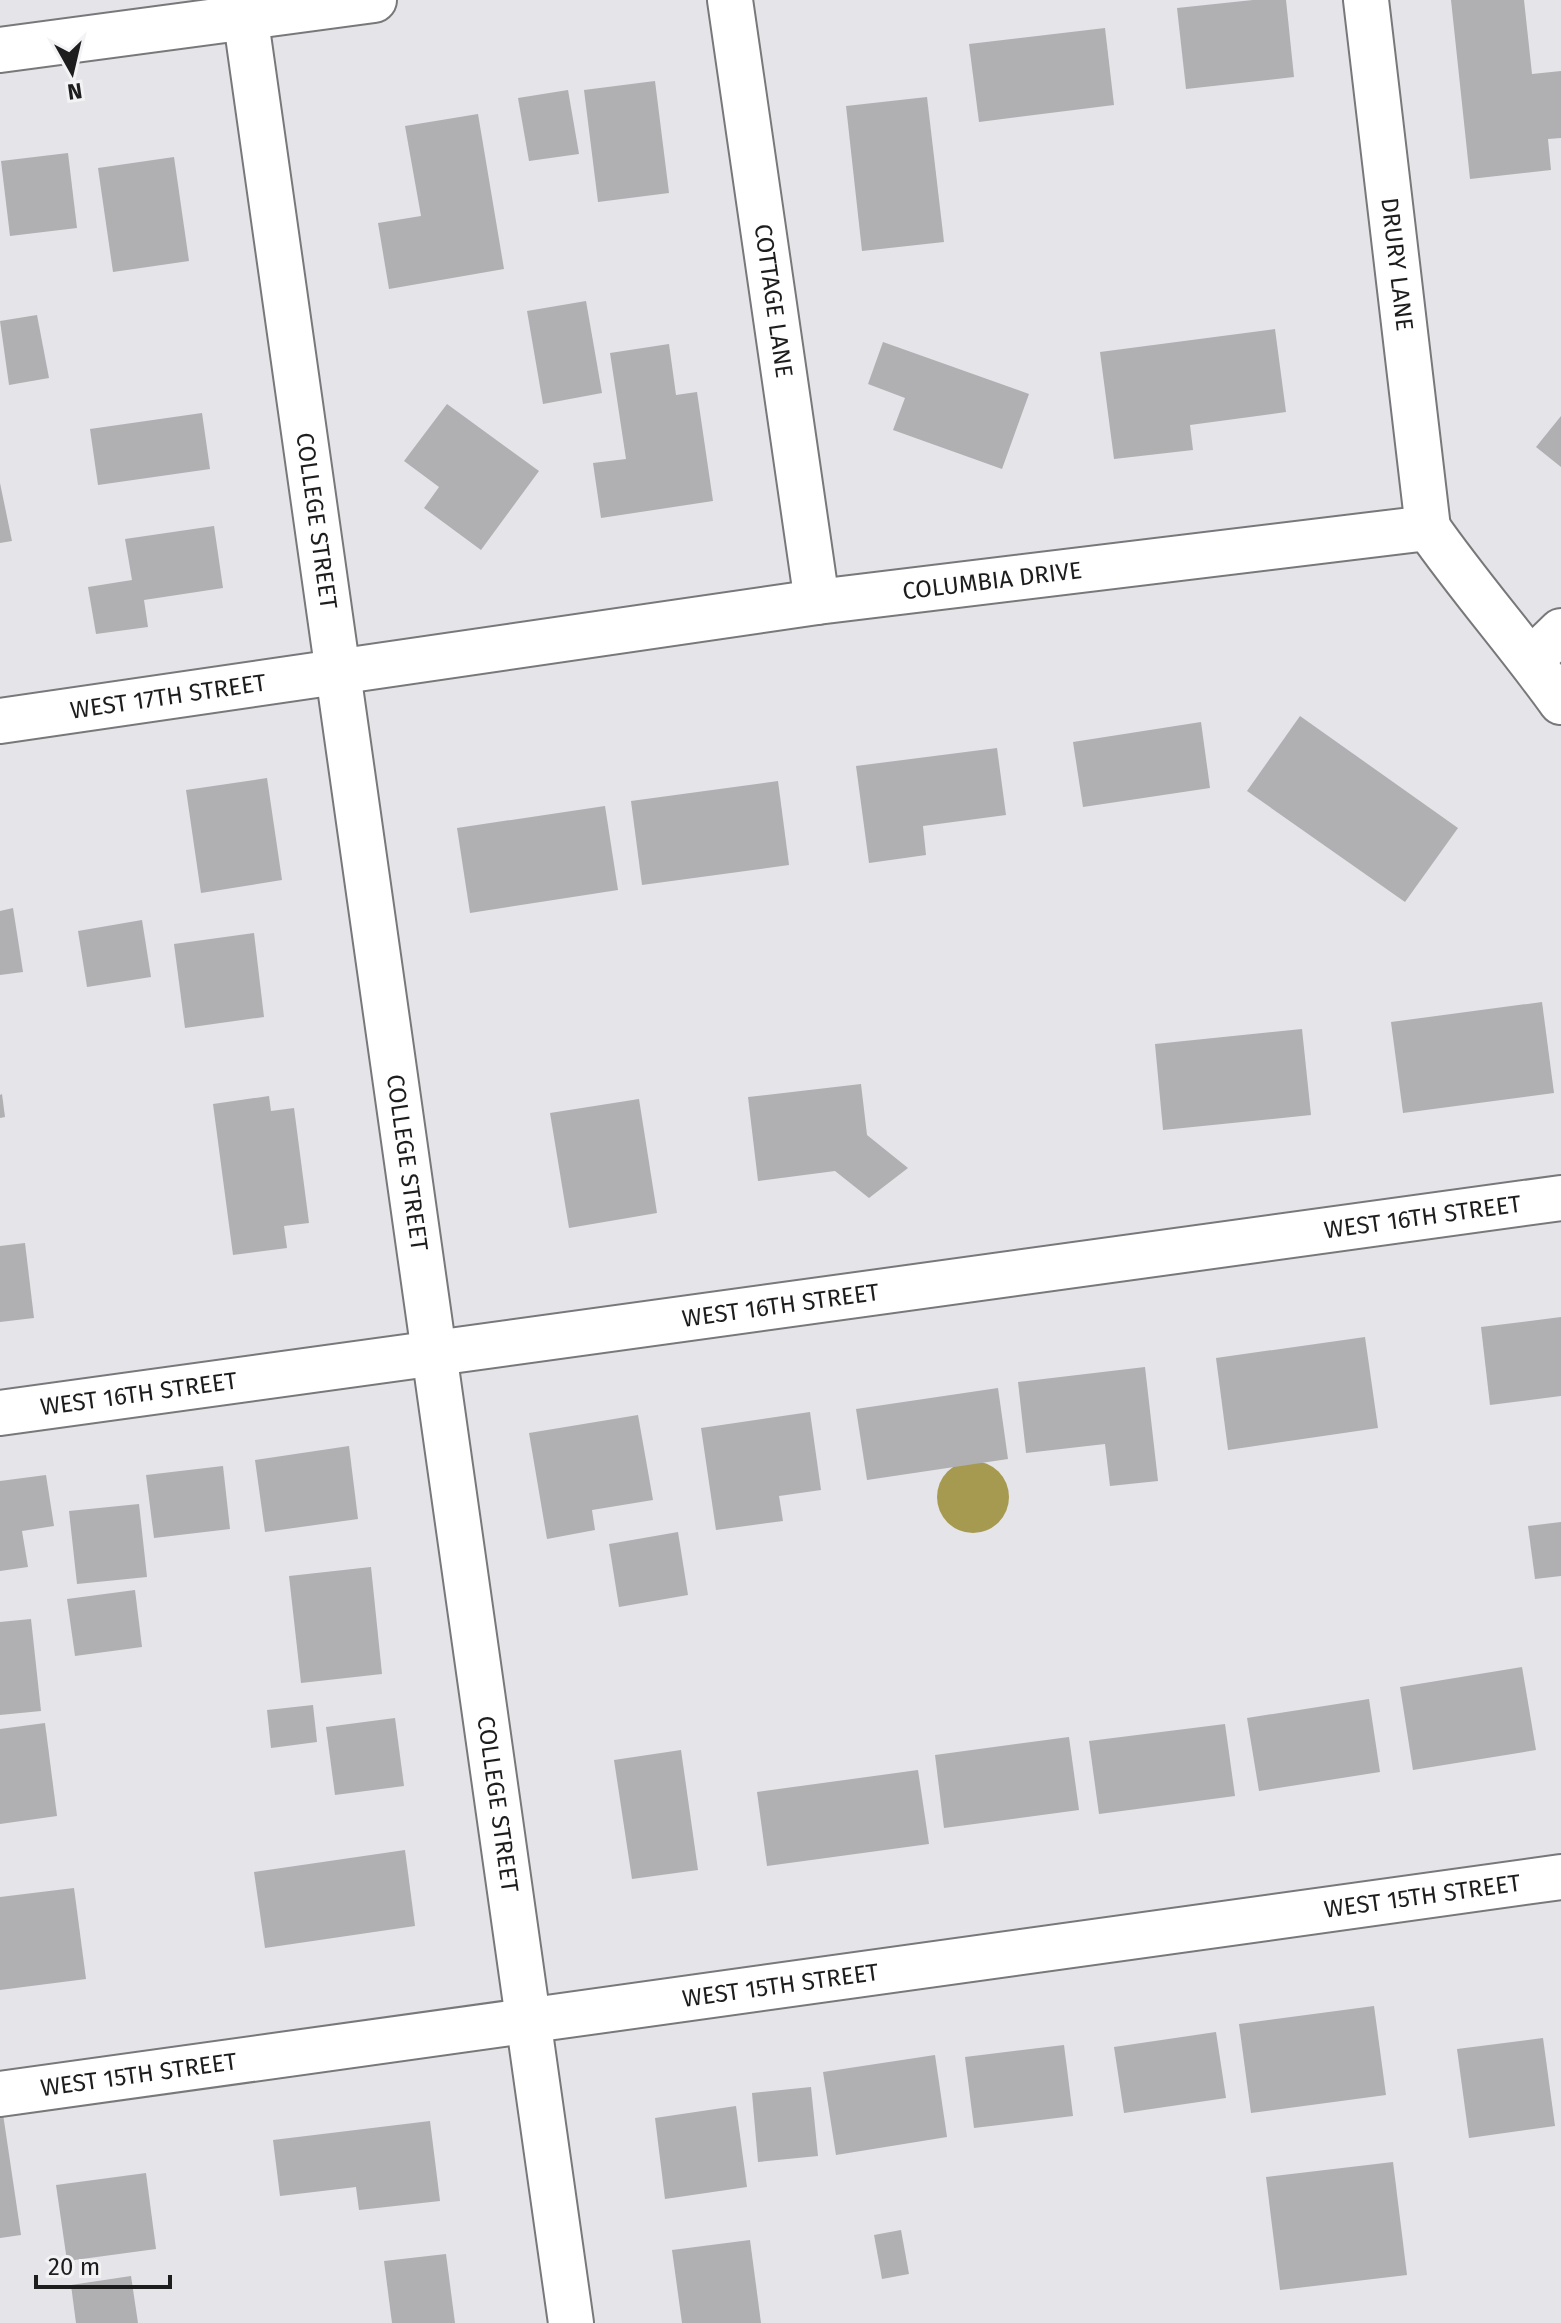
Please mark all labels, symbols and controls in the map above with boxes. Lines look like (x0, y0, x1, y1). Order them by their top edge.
north arrow (32, 32, 112, 112)
text: N (66, 77, 84, 106)
street label: DRURY LANE (1375, 196, 1419, 332)
street label: COTTAGE LANE (749, 222, 798, 380)
street label: COLLEGE STREET (290, 431, 343, 612)
street label: COLUMBIA DRIVE (901, 556, 1083, 606)
street label: WEST 17TH STREET (68, 668, 269, 725)
street label: COLLEGE STREET (381, 1072, 434, 1253)
street label: WEST 16TH STREET (1322, 1190, 1523, 1244)
street label: WEST 16TH STREET (680, 1278, 881, 1333)
street label: WEST 16TH STREET (38, 1366, 240, 1421)
street label: COLLEGE STREET (471, 1714, 524, 1895)
street label: WEST 15TH STREET (1322, 1869, 1523, 1924)
street label: WEST 15TH STREET (680, 1958, 881, 2013)
street label: WEST 15TH STREET (39, 2047, 239, 2102)
scale bar (36, 2239, 170, 2289)
text: 20 m (48, 2253, 100, 2281)

